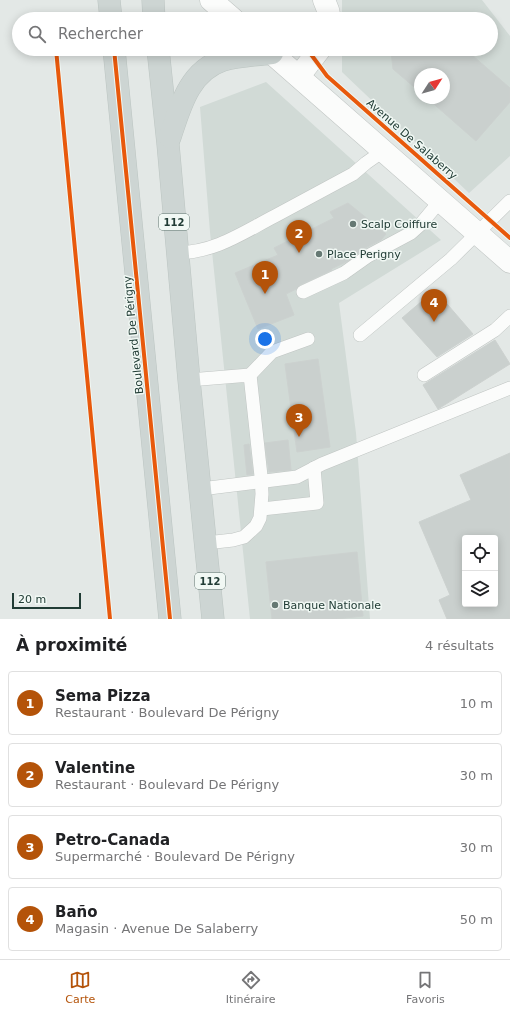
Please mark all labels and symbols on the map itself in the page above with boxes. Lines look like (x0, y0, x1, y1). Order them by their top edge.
north arrow (414, 68, 450, 104)
street label: Avenue De Salaberry (364, 97, 460, 183)
road number: 112 (159, 214, 189, 230)
place label: Scalp Coiffure (361, 218, 438, 231)
marker: Scalp Coiffure (348, 219, 358, 229)
pin: 2 (286, 220, 312, 253)
place label: Place Perigny (327, 248, 401, 261)
marker: Place Perigny (314, 249, 324, 259)
pin: 1 (252, 261, 278, 294)
street label: Boulevard De Périgny (121, 275, 146, 395)
pin: 4 (421, 289, 447, 322)
your location (255, 329, 275, 349)
pin: 3 (286, 404, 312, 437)
road number: 112 (195, 573, 225, 589)
scale bar (12, 591, 81, 610)
place label: Banque Nationale (283, 599, 381, 612)
marker: Banque Nationale (270, 600, 280, 610)

